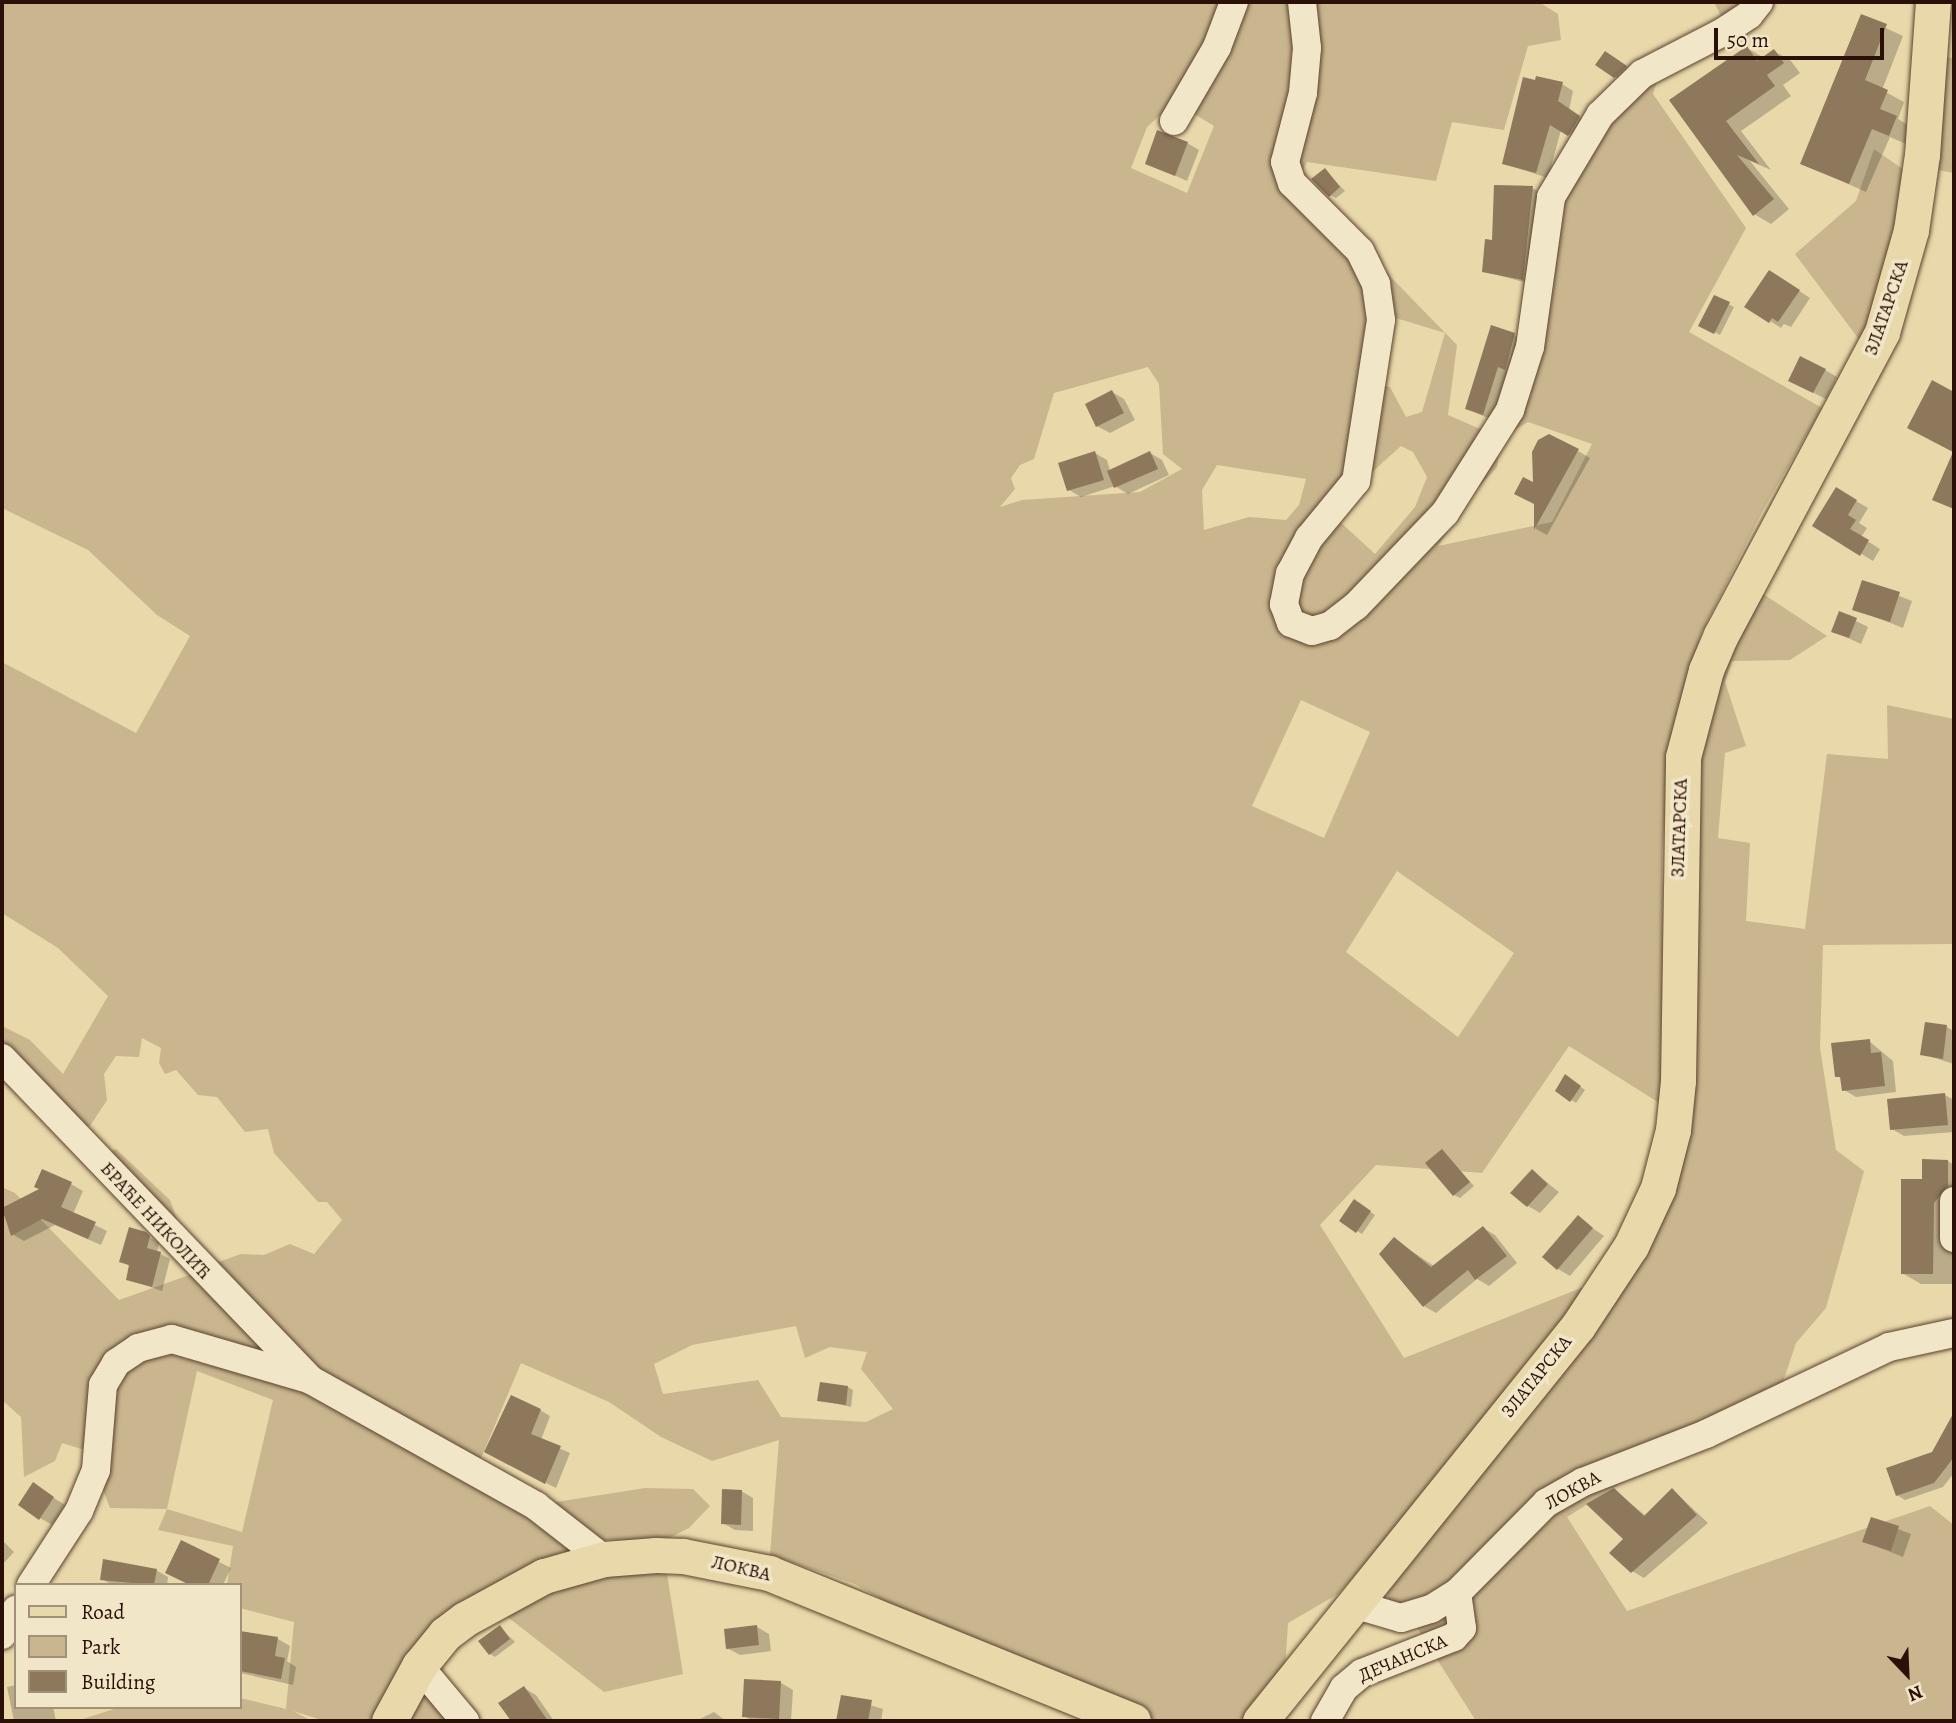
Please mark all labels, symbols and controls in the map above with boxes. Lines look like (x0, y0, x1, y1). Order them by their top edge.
scale bar (1718, 14, 1888, 58)
text: 50 m (1727, 26, 1769, 54)
street label: ЗЛАТАРСКА (1860, 257, 1914, 359)
street label: ЗЛАТАРСКА (1667, 778, 1693, 878)
street label: БРАЋЕ НИКОЛИЋ (95, 1158, 215, 1284)
street label: ЗЛАТАРСКА (1497, 1331, 1577, 1423)
street label: ЛОКВА (1541, 1466, 1605, 1516)
street label: ЛОКВА (709, 1551, 773, 1587)
legend (14, 1583, 242, 1709)
text: Road (81, 1598, 125, 1626)
street label: ДЕЧАНСКА (1355, 1630, 1451, 1688)
text: Park (81, 1633, 120, 1661)
north arrow (1872, 1639, 1942, 1709)
text: Building (81, 1668, 155, 1696)
text: N (1904, 1679, 1927, 1708)

